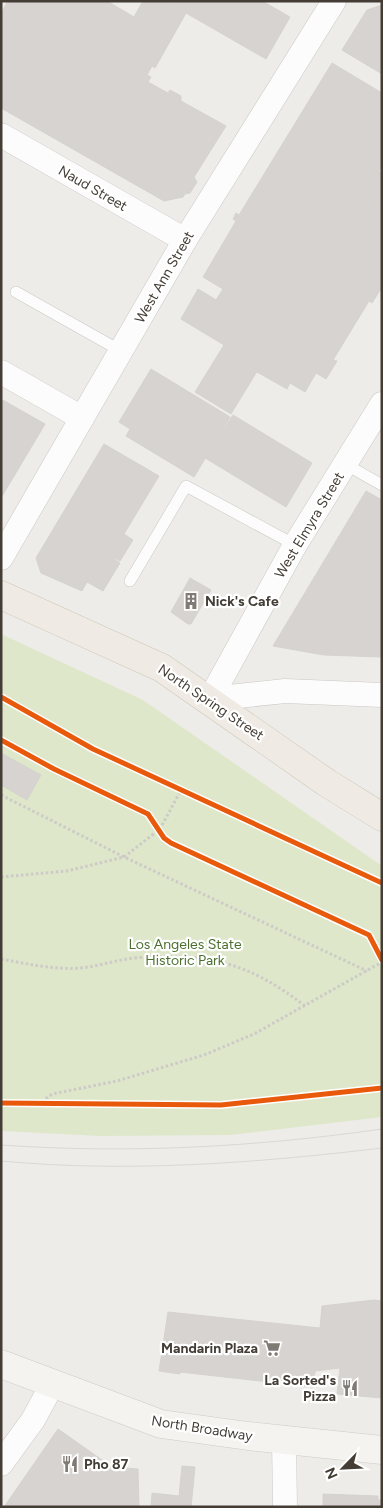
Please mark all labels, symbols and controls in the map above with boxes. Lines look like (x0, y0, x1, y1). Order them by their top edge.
street label: Naud Street (55, 162, 130, 215)
street label: West Ann Street (131, 228, 198, 326)
street label: West Elmyra Street (271, 469, 348, 581)
building icon: Nick's Cafe (181, 591, 201, 611)
place label: Nick's Cafe (205, 593, 279, 610)
street label: North Spring Street (155, 661, 267, 744)
park label: Los Angeles State Historic Park (128, 936, 242, 969)
supermarket icon: Mandarin Plaza (262, 1338, 282, 1358)
place label: Mandarin Plaza (161, 1340, 258, 1357)
place label: La Sorted's Pizza (264, 1372, 336, 1405)
restaurant icon: La Sorted's Pizza (340, 1378, 360, 1398)
street label: North Broadway (150, 1412, 254, 1445)
north arrow (318, 1443, 368, 1493)
restaurant icon: Pho 87 (60, 1454, 80, 1474)
place label: Pho 87 (84, 1456, 128, 1473)
text: N (322, 1465, 342, 1481)

